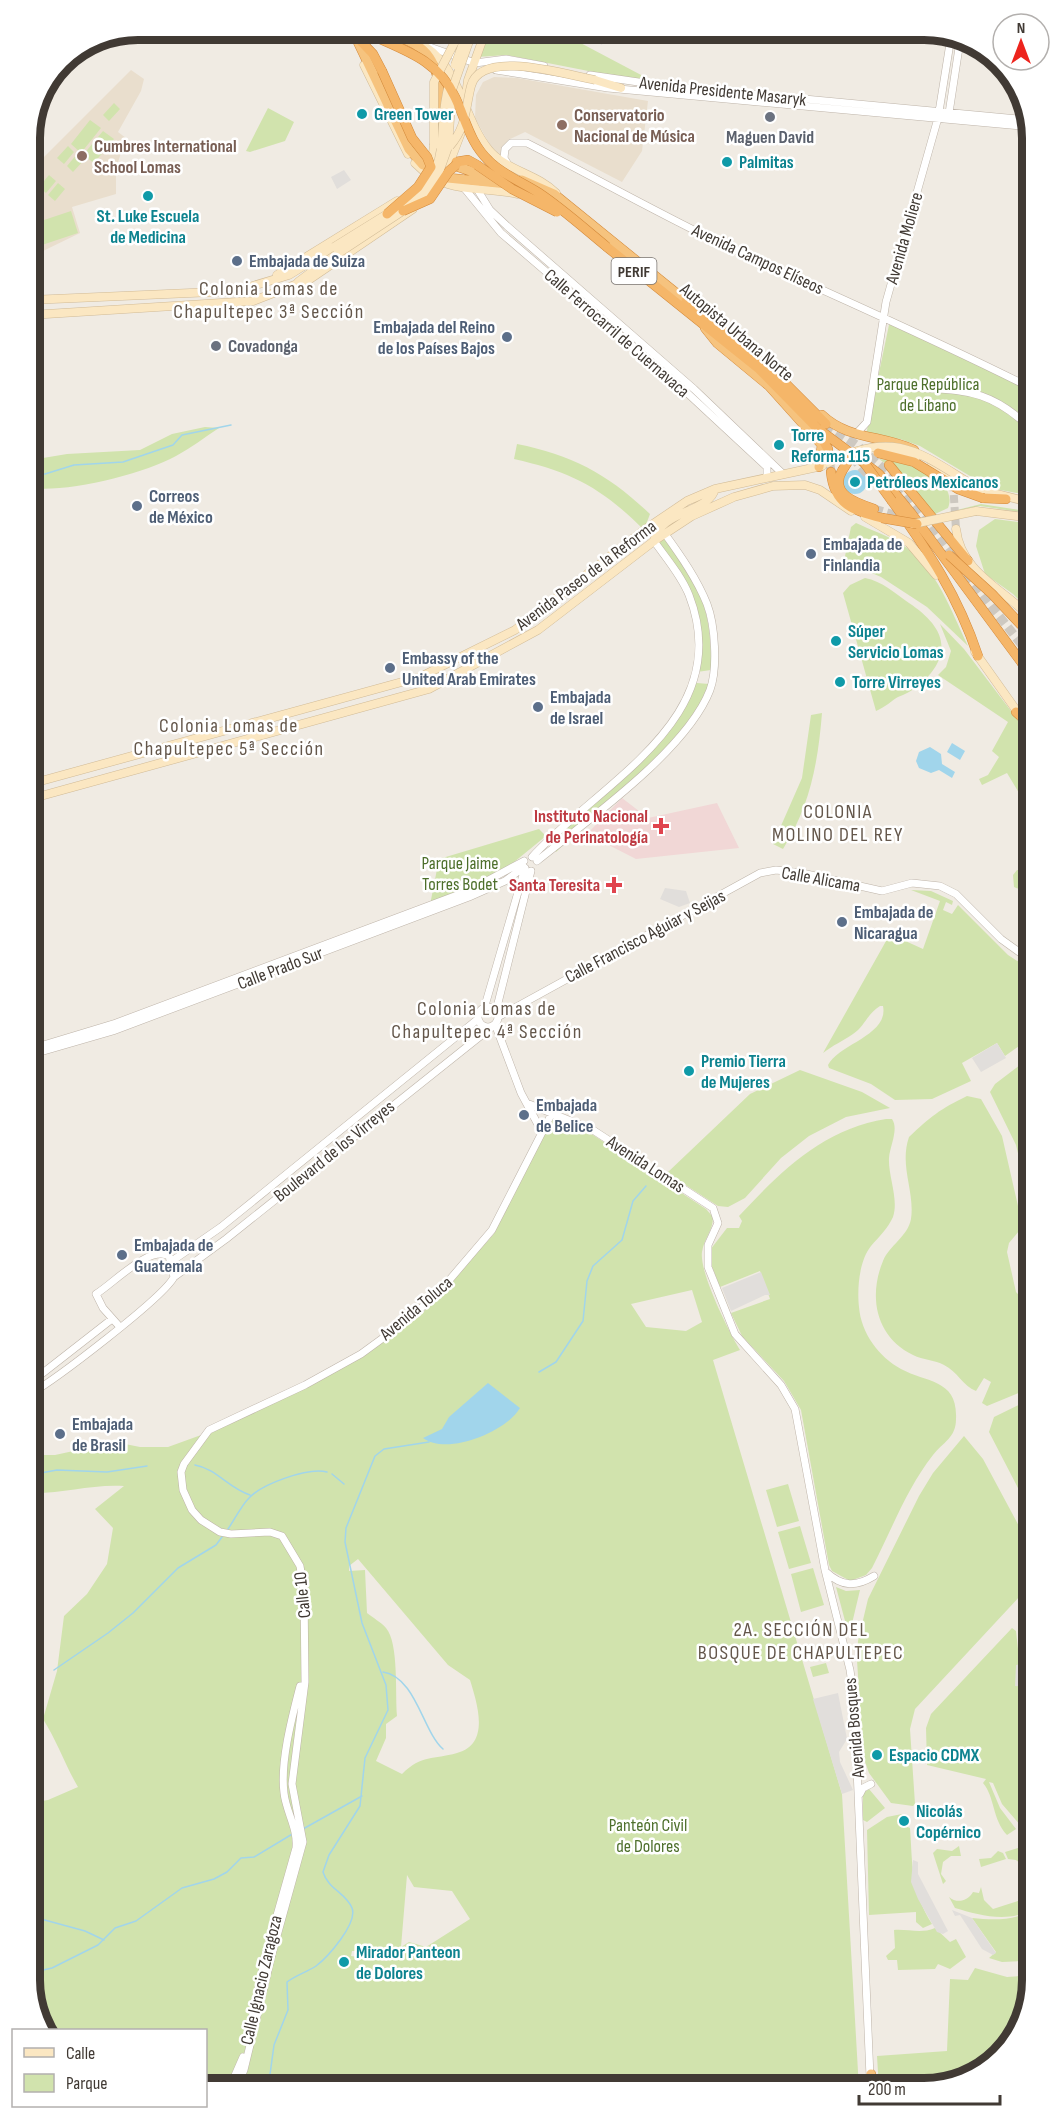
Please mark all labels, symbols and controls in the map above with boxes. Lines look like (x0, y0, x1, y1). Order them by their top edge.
north arrow (991, 12, 1051, 72)
text: N (1017, 19, 1025, 38)
street label: Avenida Presidente Masaryk (638, 72, 807, 111)
place label: Green Tower (374, 104, 454, 125)
place label: Conservatorio Nacional de Música (574, 105, 695, 147)
marker: Green Tower (355, 107, 369, 121)
marker: Maguen David (763, 110, 777, 124)
marker: Conservatorio Nacional de Música (555, 118, 569, 132)
place label: Maguen David (726, 127, 814, 148)
place label: Cumbres International School Lomas (94, 136, 237, 178)
marker: Cumbres International School Lomas (75, 149, 89, 163)
place label: Palmitas (739, 152, 794, 173)
marker: Palmitas (720, 155, 734, 169)
marker: St. Luke Escuela de Medicina (141, 189, 155, 203)
street label: Avenida Moliere (881, 190, 928, 287)
place label: St. Luke Escuela de Medicina (97, 206, 199, 248)
street label: Avenida Campos Elíseos (688, 219, 827, 299)
place label: Embajada de Suiza (249, 251, 365, 272)
marker: Embajada de Suiza (230, 254, 244, 268)
road number: PERIF (612, 258, 656, 284)
street label: Calle Ferrocarril de Cuernavaca (540, 265, 694, 402)
district label: Colonia Lomas de Chapultepec 3ª Sección (173, 277, 365, 324)
street label: Autopista Urbana Norte (675, 278, 797, 386)
place label: Embajada del Reino de los Países Bajos (373, 317, 495, 359)
marker: Embajada del Reino de los Países Bajos (500, 330, 514, 344)
place label: Covadonga (228, 336, 298, 357)
marker: Covadonga (209, 339, 223, 353)
park label: Parque República de Líbano (876, 374, 980, 416)
place label: Torre Reforma 115 (791, 425, 870, 467)
marker: Torre Reforma 115 (772, 438, 786, 452)
place label: Petróleos Mexicanos (867, 472, 999, 493)
marker: Petróleos Mexicanos (848, 475, 862, 489)
place label: Correos de México (149, 486, 213, 528)
marker: Correos de México (130, 499, 144, 513)
street label: Avenida Paseo de la Reforma (511, 516, 661, 636)
place label: Embajada de Finlandia (823, 534, 902, 576)
marker: Embajada de Finlandia (804, 547, 818, 561)
place label: Súper Servicio Lomas (848, 621, 944, 663)
marker: Súper Servicio Lomas (829, 634, 843, 648)
place label: Embassy of the United Arab Emirates (402, 648, 536, 690)
marker: Embassy of the United Arab Emirates (383, 661, 397, 675)
place label: Torre Virreyes (852, 672, 941, 693)
marker: Torre Virreyes (833, 675, 847, 689)
place label: Embajada de Israel (550, 687, 611, 729)
marker: Embajada de Israel (531, 700, 545, 714)
district label: Colonia Lomas de Chapultepec 5ª Sección (133, 714, 325, 761)
district label: COLONIA MOLINO DEL REY (772, 800, 904, 847)
place label: Instituto Nacional de Perinatología (534, 806, 648, 848)
marker: Instituto Nacional de Perinatología (652, 817, 670, 835)
park label: Parque Jaime Torres Bodet (421, 853, 499, 895)
street label: Calle Alicama (780, 862, 862, 897)
place label: Santa Teresita (509, 875, 600, 896)
marker: Santa Teresita (605, 876, 623, 894)
street label: Calle Francisco Aguiar y Seijas (561, 885, 729, 988)
place label: Embajada de Nicaragua (854, 902, 933, 944)
marker: Embajada de Nicaragua (835, 915, 849, 929)
street label: Calle Prado Sur (235, 943, 326, 994)
district label: Colonia Lomas de Chapultepec 4ª Sección (391, 997, 583, 1044)
place label: Premio Tierra de Mujeres (701, 1051, 786, 1093)
marker: Premio Tierra de Mujeres (682, 1064, 696, 1078)
place label: Embajada de Belice (536, 1095, 597, 1137)
street label: Boulevard de los Virreyes (270, 1096, 399, 1206)
marker: Embajada de Belice (517, 1108, 531, 1122)
street label: Avenida Lomas (602, 1131, 689, 1197)
place label: Embajada de Guatemala (134, 1235, 213, 1277)
marker: Embajada de Guatemala (115, 1248, 129, 1262)
street label: Avenida Toluca (375, 1272, 457, 1345)
place label: Embajada de Brasil (72, 1414, 133, 1456)
marker: Embajada de Brasil (53, 1427, 67, 1441)
street label: Calle 10 (290, 1571, 315, 1619)
district label: 2A. SECCIÓN DEL BOSQUE DE CHAPULTEPEC (698, 1618, 904, 1665)
street label: Avenida Bosques (840, 1677, 869, 1780)
place label: Espacio CDMX (889, 1745, 980, 1766)
marker: Espacio CDMX (870, 1748, 884, 1762)
place label: Nicolás Copérnico (916, 1801, 981, 1843)
marker: Nicolás Copérnico (897, 1814, 911, 1828)
park label: Panteón Civil de Dolores (609, 1815, 687, 1857)
street label: Calle Ignacio Zaragoza (236, 1913, 287, 2047)
place label: Mirador Panteon de Dolores (356, 1942, 461, 1984)
marker: Mirador Panteon de Dolores (337, 1955, 351, 1969)
legend (12, 2029, 207, 2107)
text: Calle (66, 2043, 95, 2064)
scale bar (859, 2068, 1000, 2106)
text: Parque (66, 2073, 107, 2094)
text: 200 m (868, 2079, 906, 2100)

